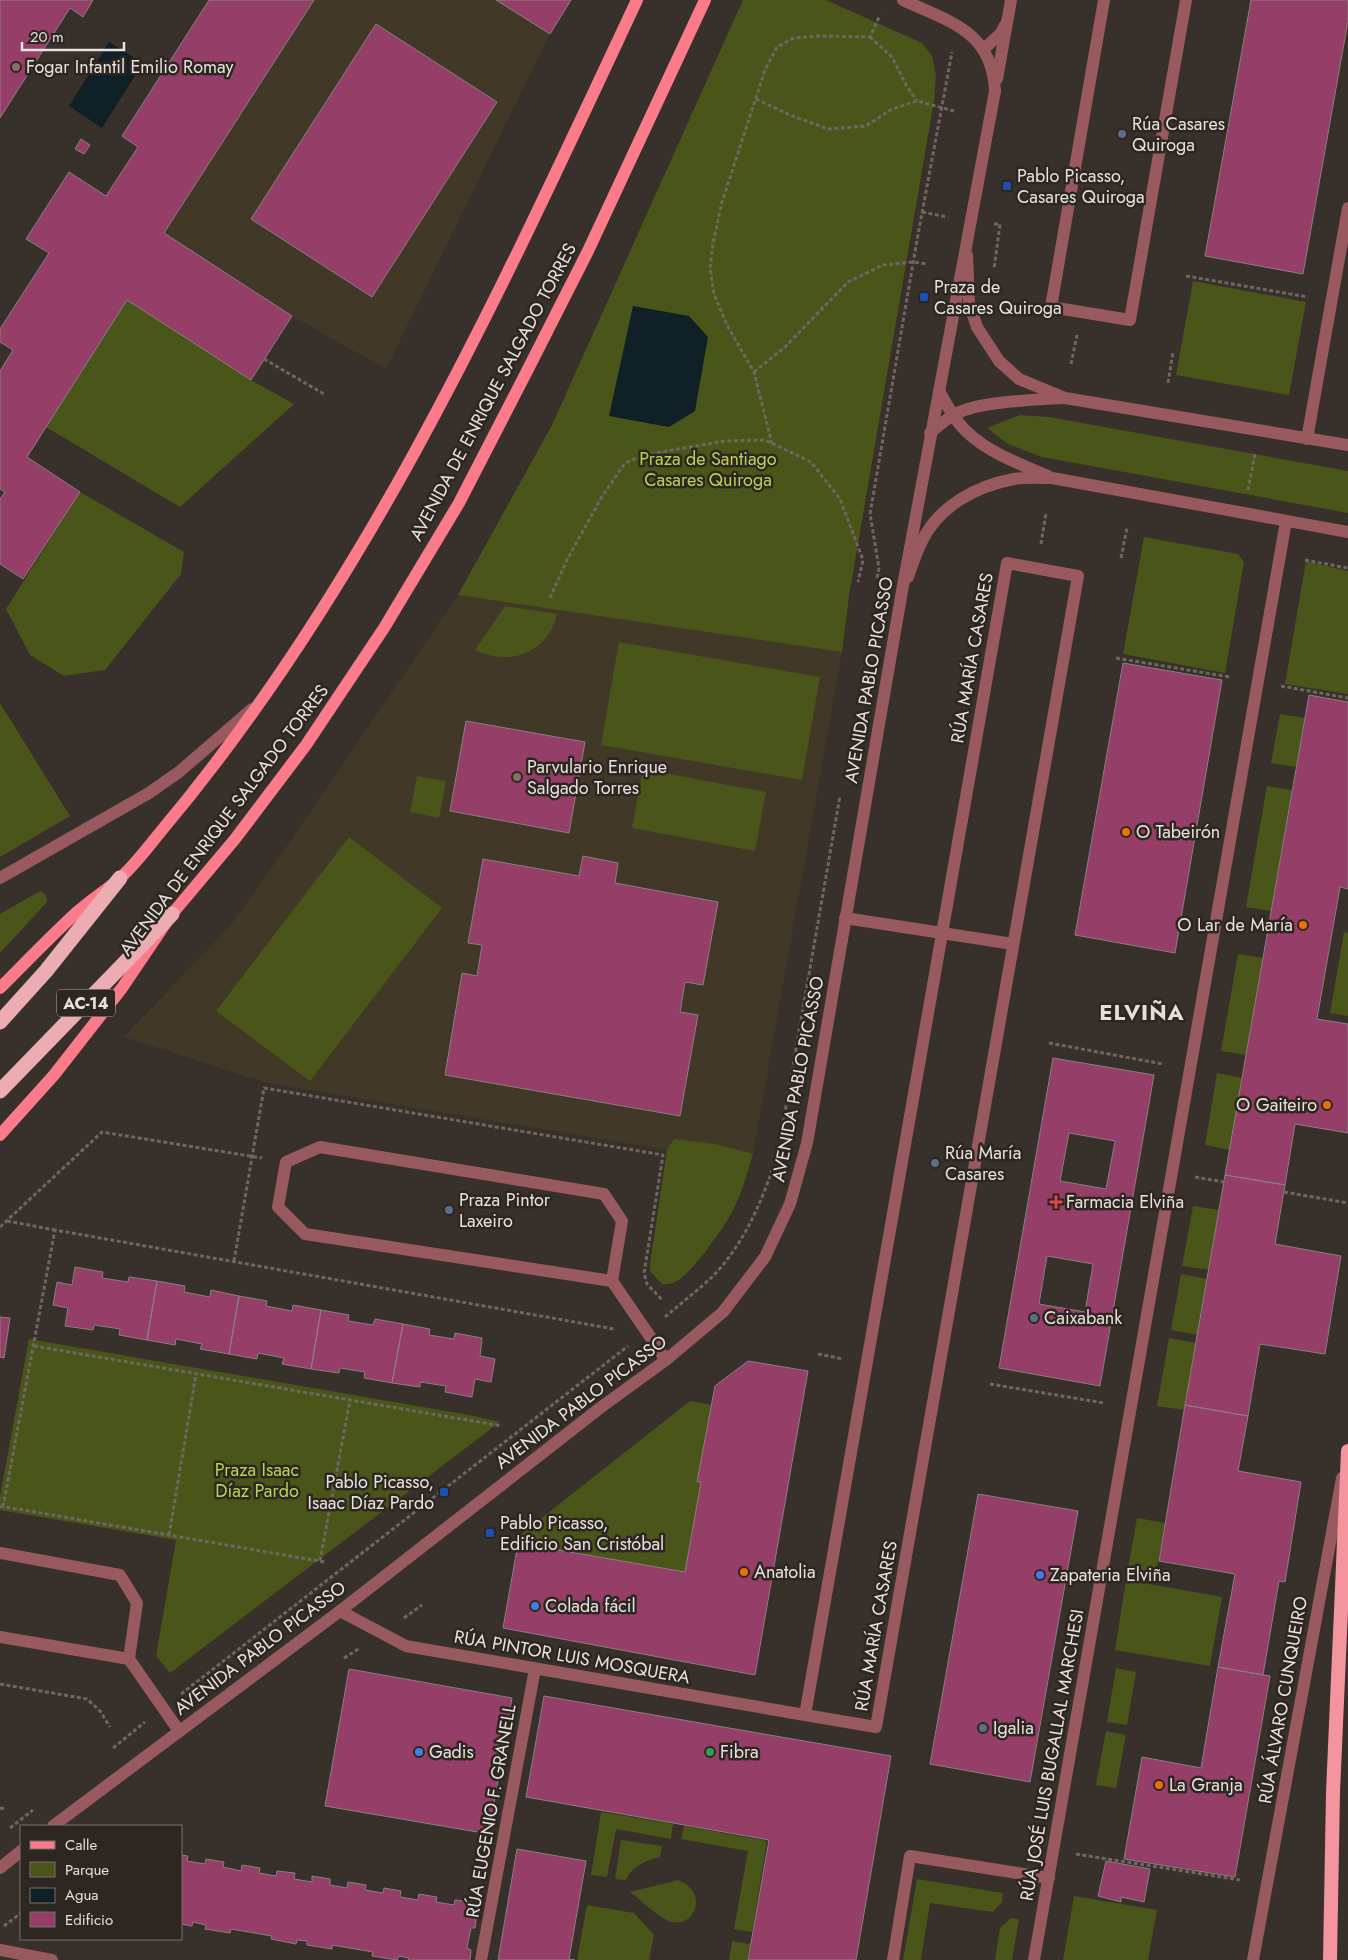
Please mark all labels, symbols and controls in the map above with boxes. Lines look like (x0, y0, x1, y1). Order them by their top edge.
scale bar (22, 20, 125, 52)
text: 20 m (30, 26, 64, 48)
place label: Fogar Infantil Emilio Romay (26, 54, 234, 80)
marker: Fogar Infantil Emilio Romay (10, 61, 22, 73)
place label: Rúa Casares Quiroga (1132, 111, 1225, 158)
marker: Rúa Casares Quiroga (1116, 128, 1128, 140)
place label: Pablo Picasso, Casares Quiroga (1017, 163, 1145, 210)
marker: Pablo Picasso, Casares Quiroga (1001, 180, 1013, 192)
street label: AVENIDA DE ENRIQUE SALGADO TORRES (403, 238, 583, 546)
place label: Praza de Casares Quiroga (934, 274, 1062, 321)
marker: Praza de Casares Quiroga (918, 291, 930, 303)
park label: Praza de Santiago Casares Quiroga (639, 446, 777, 493)
street label: RÚA MARÍA CASARES (944, 571, 1000, 745)
street label: AVENIDA PABLO PICASSO (838, 575, 900, 785)
street label: AVENIDA DE ENRIQUE SALGADO TORRES (113, 679, 335, 961)
place label: Parvulario Enrique Salgado Torres (527, 754, 667, 801)
marker: Parvulario Enrique Salgado Torres (511, 771, 523, 783)
place label: O Tabeirón (1136, 819, 1220, 845)
marker: O Tabeirón (1120, 826, 1132, 838)
place label: O Lar de María (1177, 912, 1293, 938)
marker: O Lar de María (1297, 919, 1309, 931)
street label: AVENIDA PABLO PICASSO (765, 974, 831, 1184)
road number: AC-14 (57, 990, 115, 1016)
district label: ELVIÑA (1099, 996, 1185, 1028)
place label: O Gaiteiro (1236, 1092, 1317, 1118)
marker: O Gaiteiro (1321, 1099, 1333, 1111)
place label: Rúa María Casares (945, 1140, 1021, 1187)
marker: Rúa María Casares (929, 1157, 941, 1169)
place label: Praza Pintor Laxeiro (459, 1187, 551, 1234)
place label: Farmacia Elviña (1066, 1189, 1184, 1215)
marker: Farmacia Elviña (1050, 1196, 1062, 1208)
marker: Praza Pintor Laxeiro (443, 1204, 455, 1216)
place label: Caixabank (1044, 1305, 1122, 1331)
marker: Caixabank (1028, 1312, 1040, 1324)
street label: AVENIDA PABLO PICASSO (490, 1329, 672, 1475)
park label: Praza Isaac Díaz Pardo (215, 1457, 299, 1504)
place label: Pablo Picasso, Isaac Díaz Pardo (308, 1469, 434, 1516)
marker: Pablo Picasso, Isaac Díaz Pardo (438, 1486, 450, 1498)
place label: Pablo Picasso, Edificio San Cristóbal (500, 1510, 664, 1557)
marker: Pablo Picasso, Edificio San Cristóbal (484, 1527, 496, 1539)
street label: RÚA MARÍA CASARES (848, 1539, 904, 1713)
place label: Anatolia (754, 1559, 816, 1585)
place label: Zapateria Elviña (1050, 1562, 1171, 1588)
marker: Anatolia (738, 1566, 750, 1578)
marker: Zapateria Elviña (1034, 1569, 1046, 1581)
street label: AVENIDA PABLO PICASSO (169, 1575, 351, 1721)
place label: Colada fácil (545, 1593, 636, 1619)
street label: RÚA ÁLVARO CUNQUEIRO (1252, 1594, 1314, 1806)
marker: Colada fácil (529, 1600, 541, 1612)
street label: RÚA JOSÉ LUIS BUGALLAL MARCHESI (1013, 1607, 1091, 1903)
street label: RÚA PINTOR LUIS MOSQUERA (452, 1623, 692, 1691)
street label: RÚA EUGENIO F. GRANELL (459, 1702, 523, 1920)
place label: Igalia (993, 1715, 1034, 1741)
marker: Igalia (977, 1722, 989, 1734)
place label: Gadis (429, 1739, 474, 1765)
place label: Fibra (720, 1739, 759, 1765)
marker: Gadis (413, 1746, 425, 1758)
marker: Fibra (704, 1746, 716, 1758)
place label: La Granja (1169, 1772, 1243, 1798)
marker: La Granja (1153, 1779, 1165, 1791)
legend (20, 1825, 182, 1940)
text: Calle (65, 1834, 97, 1856)
text: Parque (65, 1859, 109, 1881)
text: Agua (65, 1884, 99, 1906)
text: Edificio (65, 1909, 113, 1931)

